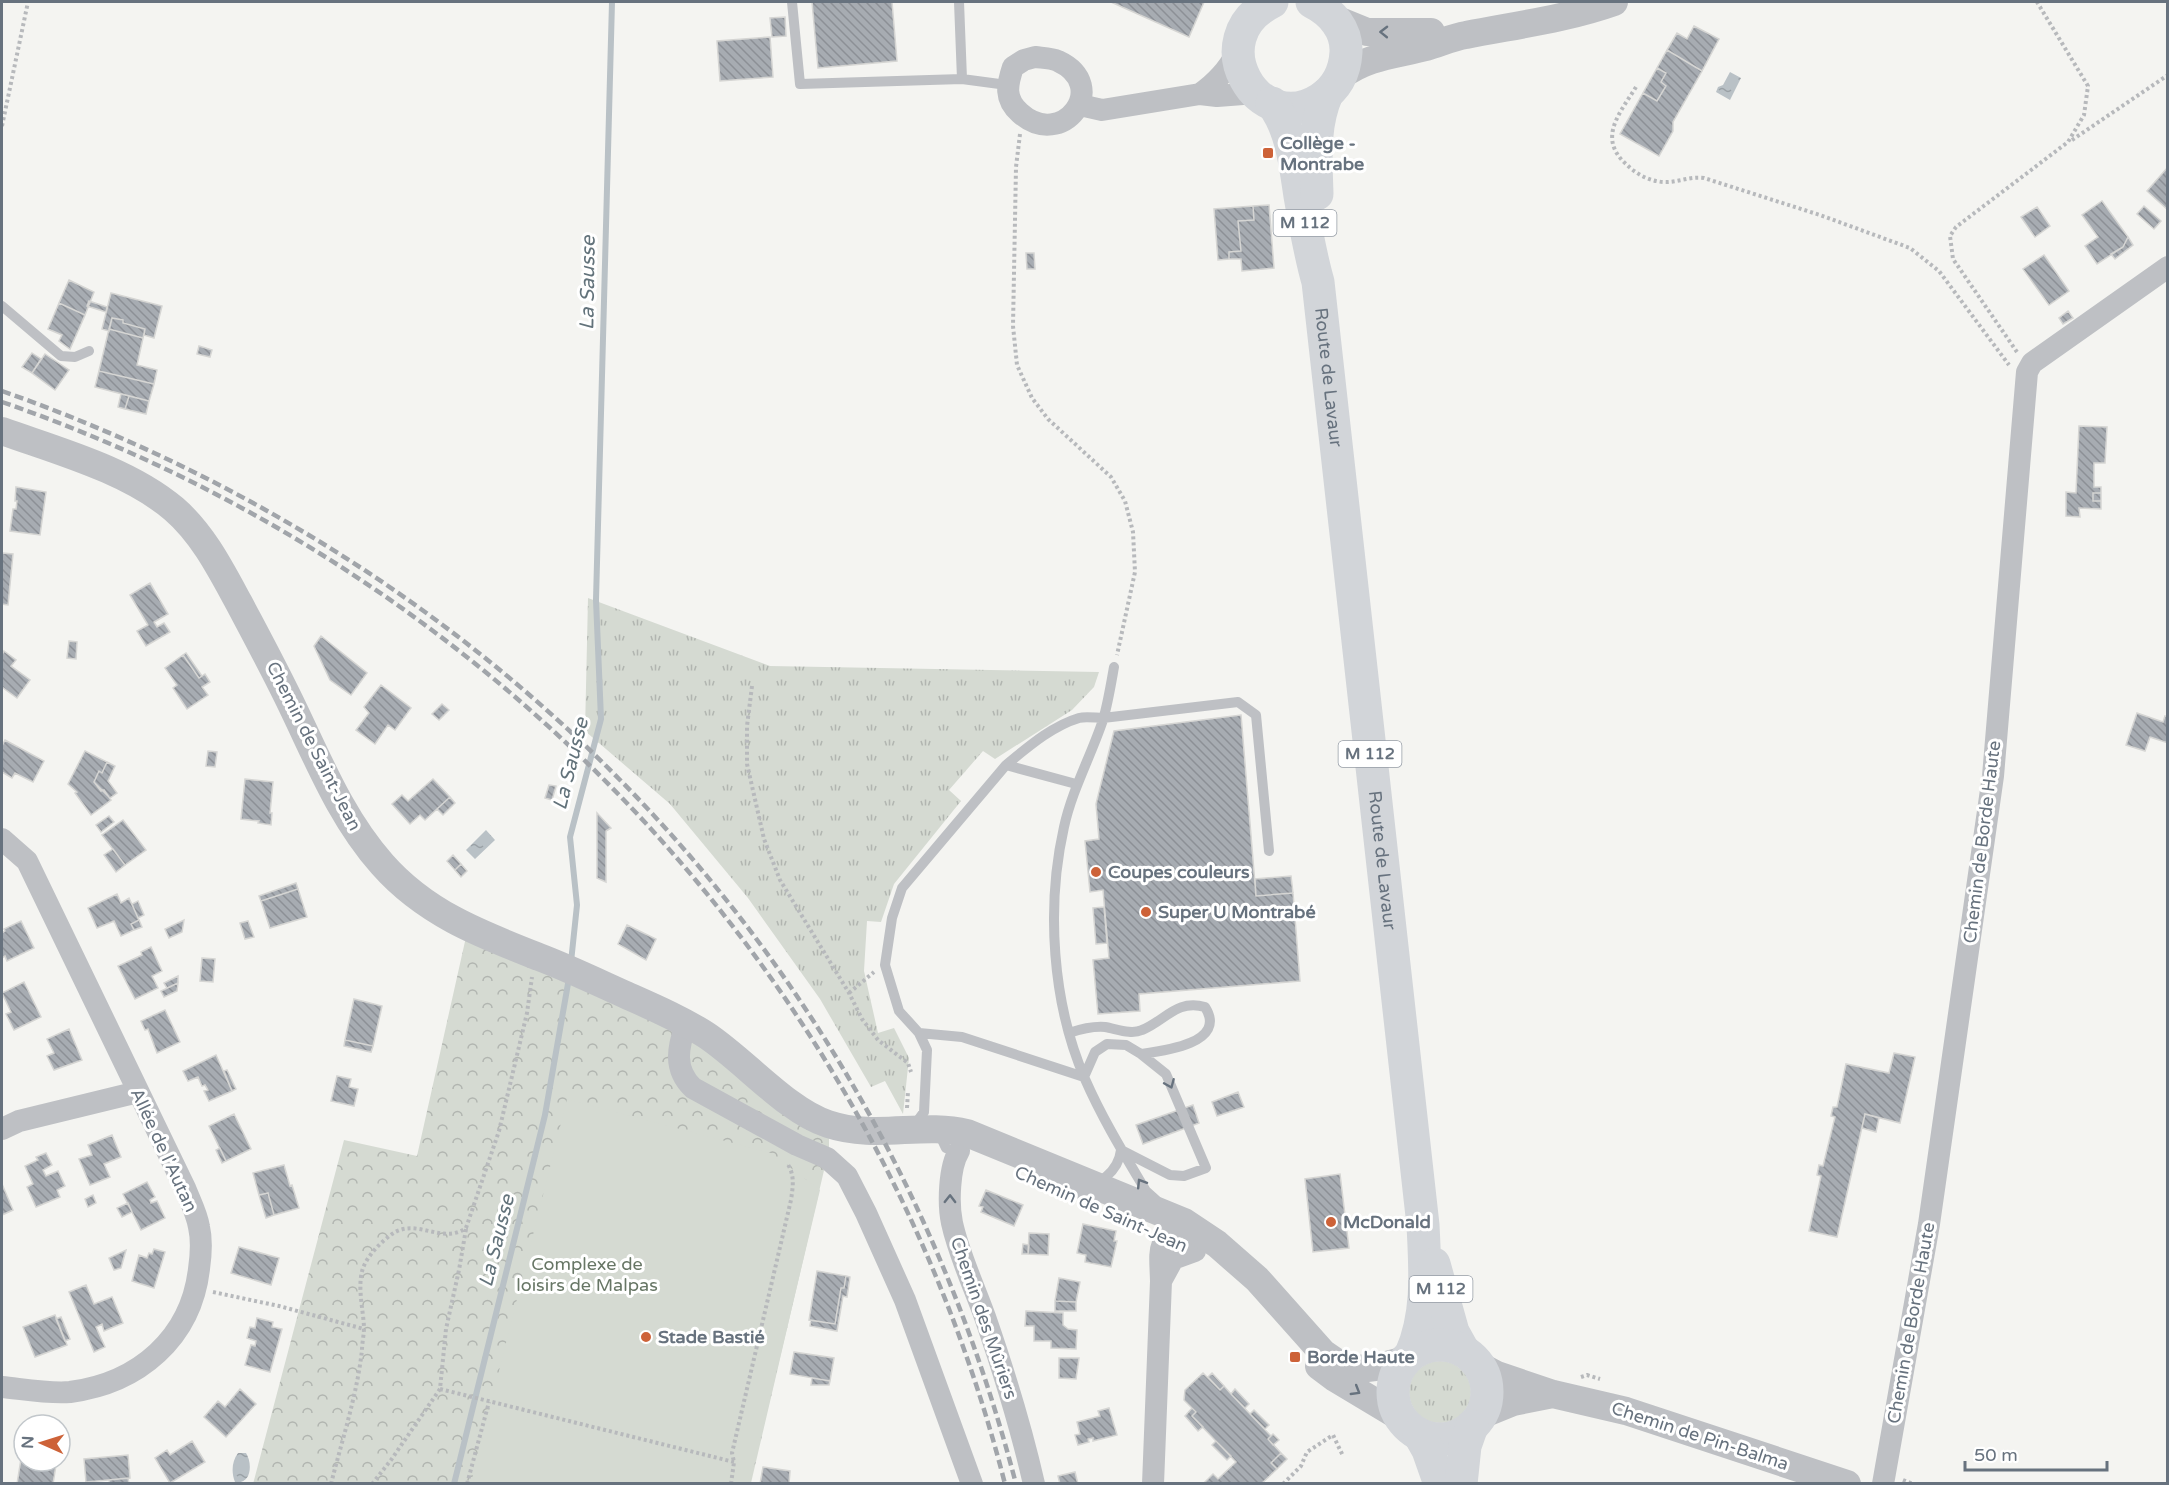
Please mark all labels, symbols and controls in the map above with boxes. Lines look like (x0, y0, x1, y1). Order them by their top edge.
one-way arrow (1379, 26, 1388, 39)
place label: Collège - Montrabe (1280, 132, 1364, 175)
marker: Collège - Montrabe (1261, 146, 1275, 160)
road number: M 112 (1274, 210, 1336, 236)
water label: La Sausse (575, 234, 601, 330)
street label: Route de Lavaur (1310, 306, 1347, 448)
street label: Chemin de Saint-Jean (262, 658, 366, 834)
water label: La Sausse (548, 714, 594, 813)
street label: Chemin de Borde Haute (1959, 739, 2005, 945)
road number: M 112 (1338, 741, 1402, 767)
street label: Route de Lavaur (1364, 789, 1401, 931)
place label: Coupes couleurs (1108, 861, 1250, 883)
marker: Coupes couleurs (1089, 865, 1103, 879)
place label: Super U Montrabé (1158, 901, 1316, 923)
marker: Super U Montrabé (1139, 905, 1153, 919)
one-way arrow (1163, 1078, 1175, 1089)
street label: Allée de l'Autan (126, 1085, 202, 1215)
street label: Chemin de Saint-Jean (1011, 1161, 1191, 1257)
one-way arrow (1137, 1179, 1149, 1189)
water label: La Sausse (474, 1191, 520, 1290)
one-way arrow (944, 1195, 956, 1204)
place label: McDonald (1343, 1211, 1431, 1233)
marker: McDonald (1324, 1215, 1338, 1229)
street label: Chemin de Borde Haute (1882, 1221, 1940, 1425)
street label: Chemin des Mûriers (946, 1234, 1022, 1402)
park label: Complexe de loisirs de Malpas (516, 1253, 658, 1296)
road number: M 112 (1410, 1276, 1472, 1302)
place label: Stade Bastié (658, 1326, 765, 1348)
marker: Stade Bastié (639, 1330, 653, 1344)
place label: Borde Haute (1307, 1346, 1415, 1368)
marker: Borde Haute (1288, 1350, 1302, 1364)
one-way arrow (1350, 1383, 1360, 1395)
street label: Chemin de Pin-Balma (1609, 1397, 1791, 1475)
north arrow (12, 1413, 72, 1473)
scale bar (1965, 1434, 2108, 1472)
text: N (18, 1435, 38, 1449)
text: 50 m (1974, 1444, 2018, 1466)

